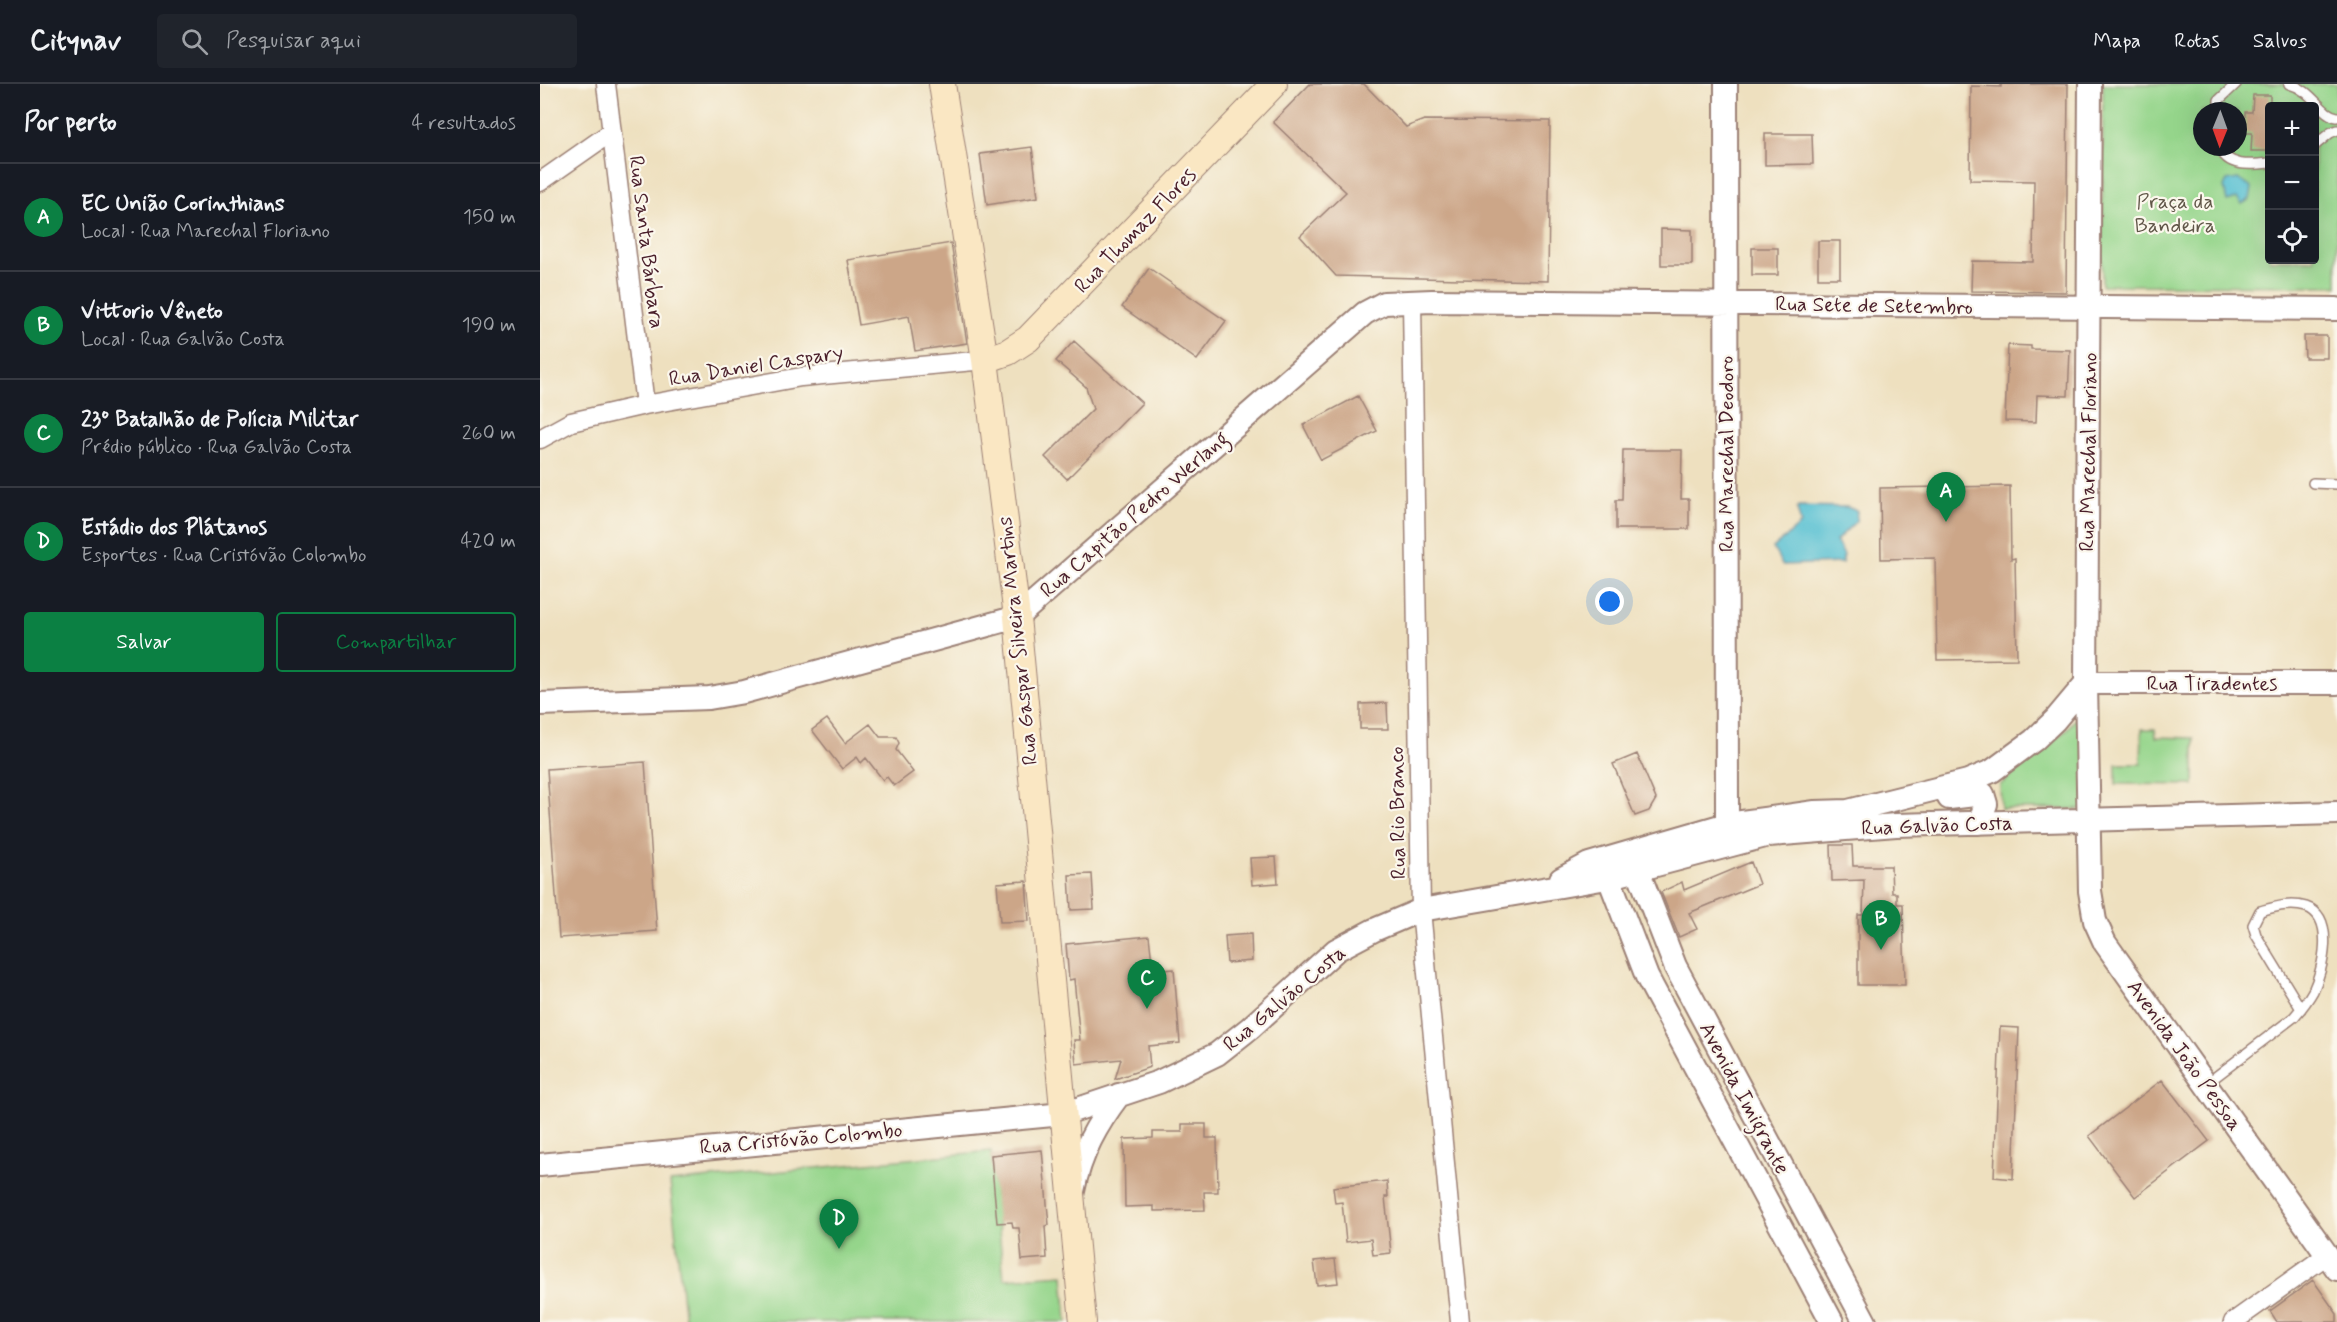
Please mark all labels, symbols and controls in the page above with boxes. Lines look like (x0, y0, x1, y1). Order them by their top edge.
search box (157, 14, 577, 68)
text: Citynav (30, 23, 121, 60)
icon: search (178, 25, 211, 58)
text: Pesquisar aqui (226, 27, 361, 55)
text: Mapa (2093, 27, 2141, 55)
text: Rotas (2174, 27, 2220, 55)
text: Salvos (2253, 27, 2307, 55)
north arrow (2193, 102, 2247, 156)
map controls (2265, 102, 2319, 264)
button: + (2265, 102, 2319, 156)
text: Por perto (24, 106, 117, 140)
text: 4 resultados (412, 110, 516, 137)
street label: Rua Santa Bárbara (622, 154, 671, 330)
button: − (2265, 156, 2319, 210)
street label: Rua Thomaz Flores (1068, 162, 1203, 300)
park label: Praça da Bandeira (2134, 188, 2216, 240)
text: EC União Corinthians (81, 190, 285, 218)
text: A (37, 204, 50, 231)
text: 150 m (463, 204, 516, 231)
button: locate (2265, 210, 2319, 264)
text: Local · Rua Marechal Floriano (81, 218, 330, 245)
street label: Rua Sete de Setembro (1775, 290, 1973, 322)
text: Vittorio Vêneto (81, 298, 223, 326)
text: B (37, 312, 50, 339)
text: 190 m (462, 312, 516, 339)
text: Local · Rua Galvão Costa (81, 326, 285, 353)
street label: Rua Daniel Caspary (667, 338, 845, 394)
street label: Rua Marechal Floriano (2073, 352, 2105, 552)
street label: Rua Marechal Deodoro (1713, 356, 1741, 552)
text: 23º Batalhão de Polícia Militar (81, 406, 358, 434)
text: C (36, 420, 51, 447)
text: 260 m (462, 420, 516, 447)
street label: Rua Capitão Pedro Werlang (1034, 425, 1236, 606)
text: Prédio público · Rua Galvão Costa (81, 434, 352, 461)
pin: A (1926, 472, 1966, 522)
text: Estádio dos Plátanos (81, 514, 267, 542)
street label: Rua Gaspar Silveira Martins (991, 515, 1045, 767)
text: D (37, 528, 50, 555)
text: 420 m (460, 528, 516, 555)
text: Esportes · Rua Cristóvão Colombo (81, 542, 367, 569)
your location (1595, 587, 1624, 616)
button: Salvar (24, 612, 264, 672)
button: Compartilhar (276, 612, 516, 672)
street label: Rua Tiradentes (2146, 670, 2278, 698)
street label: Rua Rio Branco (1383, 746, 1413, 880)
street label: Rua Galvão Costa (1861, 809, 2013, 843)
pin: B (1862, 900, 1900, 950)
street label: Rua Galvão Costa (1217, 939, 1352, 1058)
pin: C (1128, 960, 1166, 1009)
street label: Avenida João Pessoa (2120, 975, 2248, 1137)
street label: Avenida Imigrante (1691, 1018, 1796, 1180)
street label: Rua Cristóvão Colombo (699, 1116, 904, 1162)
pin: D (820, 1200, 858, 1249)

